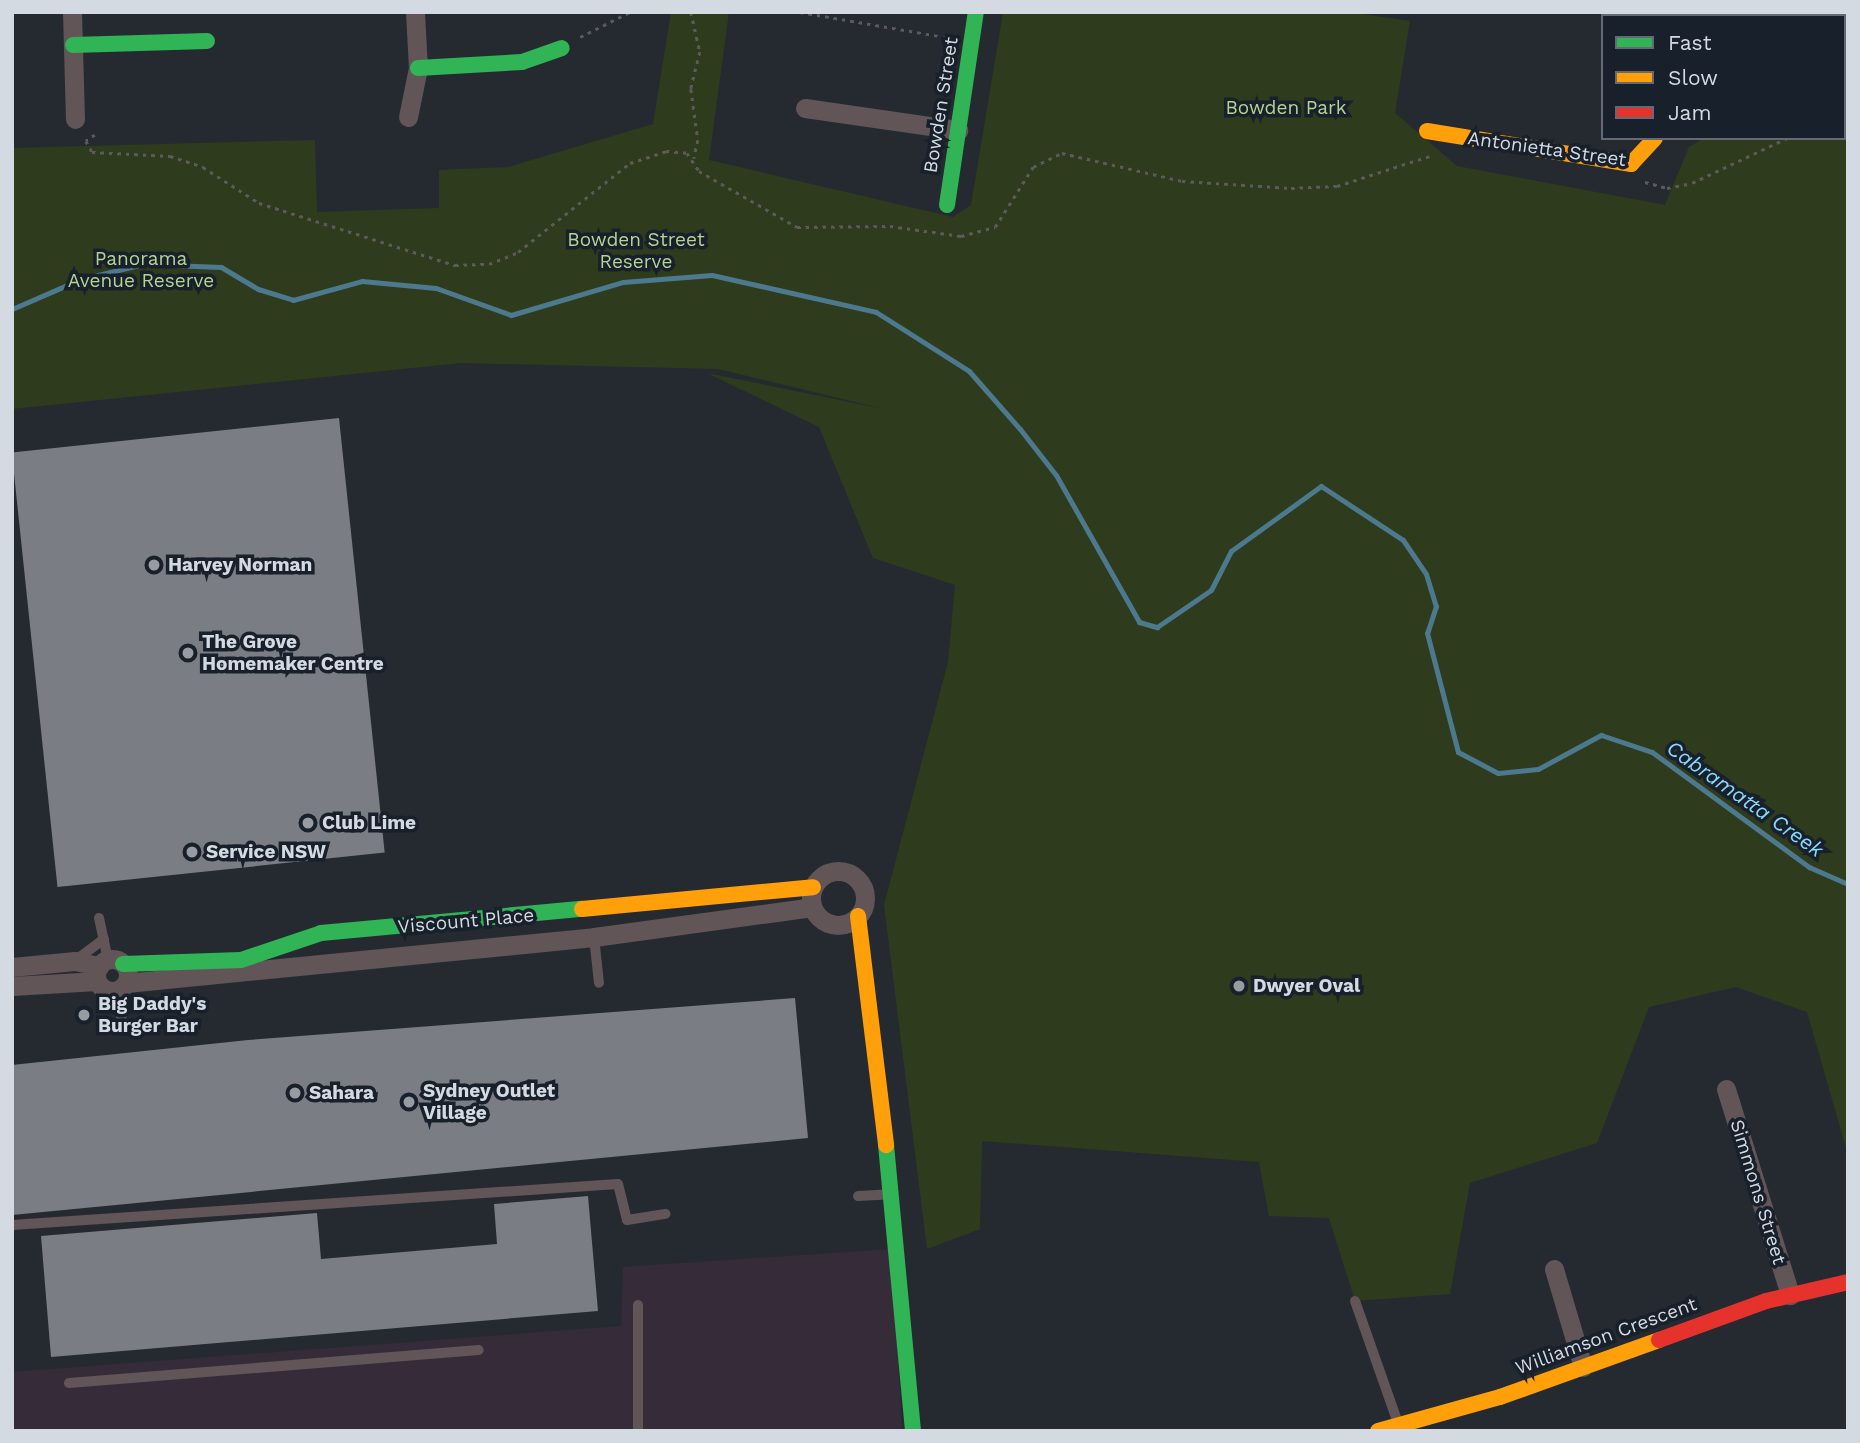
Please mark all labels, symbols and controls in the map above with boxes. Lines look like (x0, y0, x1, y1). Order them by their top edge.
legend (1601, 14, 1846, 140)
text: Fast (1668, 30, 1712, 55)
street label: Bowden Street (919, 35, 963, 175)
text: Slow (1668, 65, 1718, 90)
park label: Bowden Park (1225, 97, 1347, 119)
text: Jam (1668, 100, 1711, 125)
street label: Antonietta Street (1466, 127, 1628, 171)
park label: Bowden Street Reserve (567, 229, 705, 273)
park label: Panorama Avenue Reserve (68, 248, 214, 292)
place label: Harvey Norman (168, 554, 313, 576)
marker: Harvey Norman (146, 557, 162, 573)
place label: The Grove Homemaker Centre (202, 631, 384, 675)
marker: The Grove Homemaker Centre (180, 645, 196, 661)
water label: Cabramatta Creek (1662, 735, 1828, 863)
place label: Club Lime (322, 812, 416, 834)
marker: Club Lime (300, 815, 316, 831)
place label: Service NSW (206, 841, 326, 863)
marker: Service NSW (184, 844, 200, 860)
street label: Viscount Place (397, 904, 535, 938)
place label: Dwyer Oval (1253, 975, 1360, 997)
marker: Dwyer Oval (1231, 978, 1247, 994)
place label: Big Daddy's Burger Bar (98, 993, 206, 1037)
marker: Big Daddy's Burger Bar (76, 1007, 92, 1023)
place label: Sydney Outlet Village (423, 1080, 556, 1124)
place label: Sahara (309, 1082, 374, 1104)
marker: Sahara (287, 1085, 303, 1101)
marker: Sydney Outlet Village (401, 1094, 417, 1110)
street label: Simmons Street (1725, 1117, 1791, 1267)
street label: Williamson Crescent (1512, 1293, 1700, 1379)

